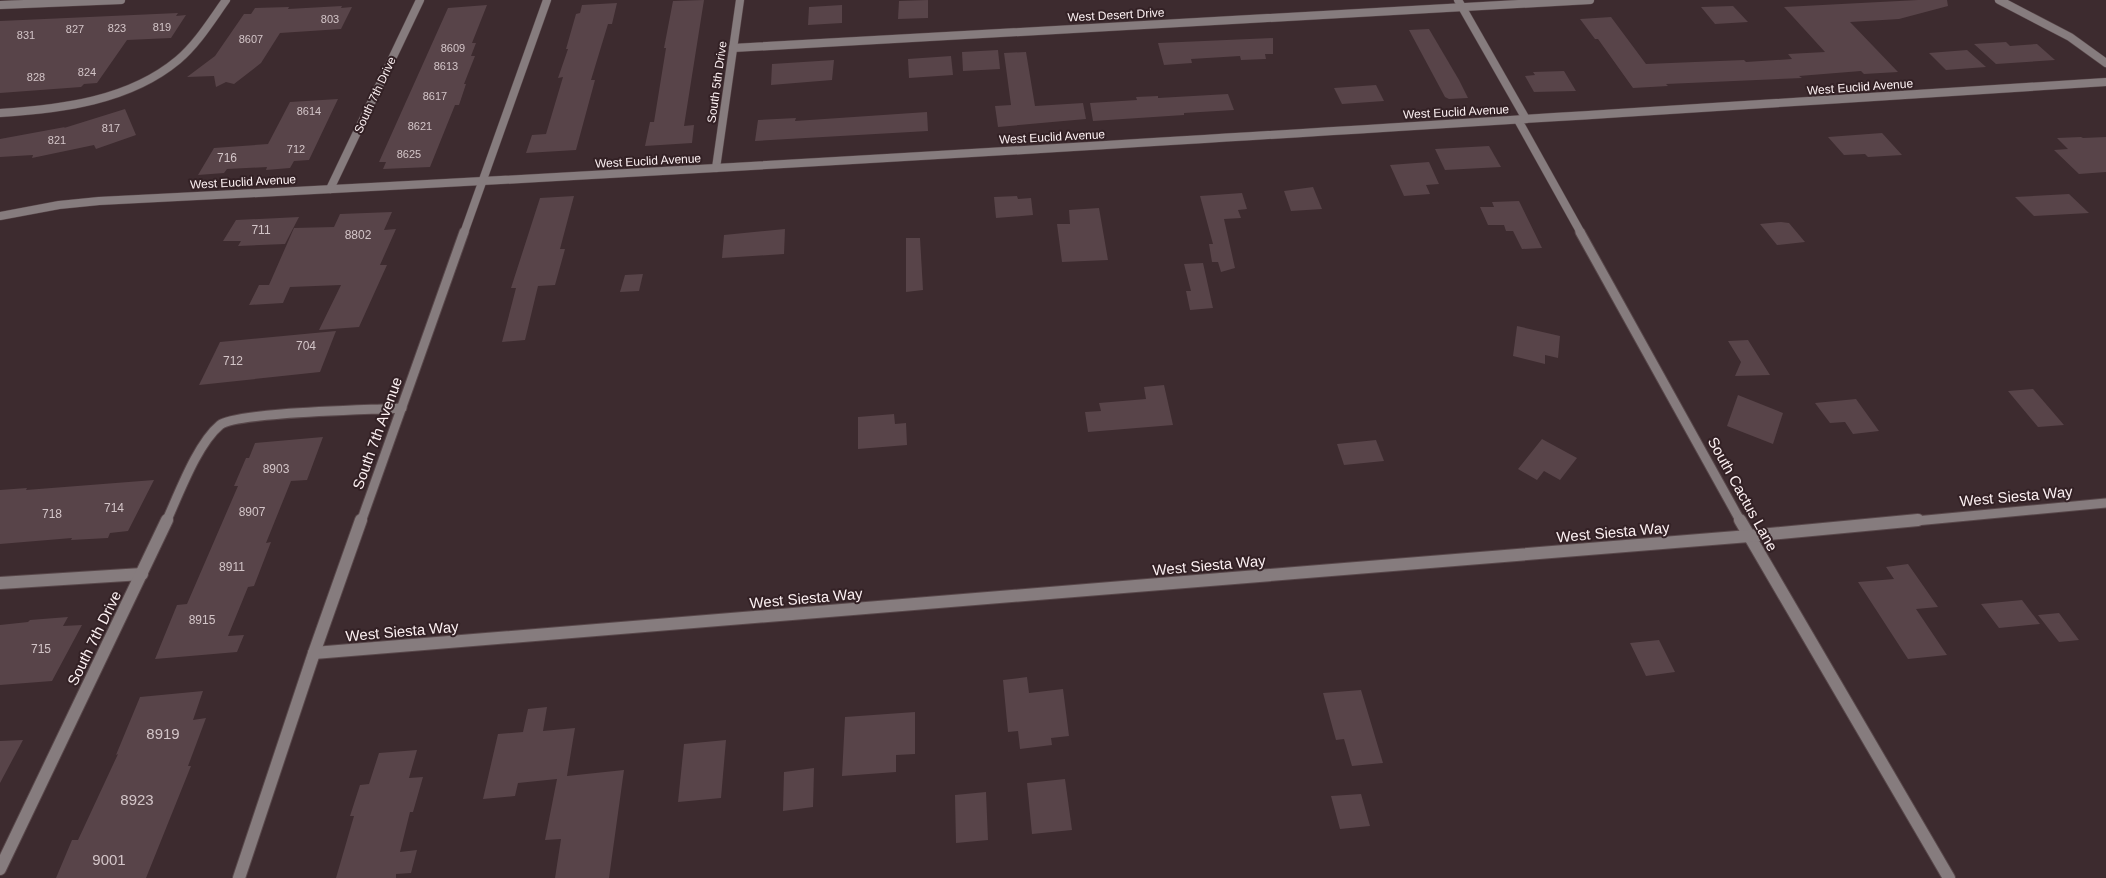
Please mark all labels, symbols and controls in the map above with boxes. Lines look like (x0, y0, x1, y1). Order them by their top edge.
street label: West Desert Drive (1067, 5, 1165, 25)
house number: 803 (321, 13, 339, 25)
house number: 819 (153, 21, 171, 33)
house number: 823 (108, 22, 126, 34)
house number: 827 (66, 23, 84, 35)
house number: 831 (17, 29, 35, 41)
house number: 8607 (239, 33, 263, 45)
street label: South 5th Drive (704, 40, 730, 124)
house number: 8609 (441, 42, 465, 54)
street label: South 7th Drive (351, 54, 399, 135)
house number: 8613 (434, 60, 458, 72)
house number: 824 (78, 66, 96, 78)
house number: 828 (27, 71, 45, 83)
street label: West Euclid Avenue (1806, 76, 1914, 98)
house number: 8617 (423, 90, 447, 102)
street label: West Euclid Avenue (1403, 102, 1510, 122)
house number: 8614 (297, 105, 321, 117)
house number: 8621 (408, 120, 432, 132)
house number: 817 (102, 122, 120, 134)
street label: West Euclid Avenue (999, 127, 1106, 147)
house number: 821 (48, 134, 66, 146)
house number: 712 (287, 143, 305, 155)
house number: 8625 (397, 148, 421, 160)
house number: 716 (217, 151, 237, 165)
street label: West Euclid Avenue (595, 151, 702, 171)
street label: West Euclid Avenue (190, 172, 297, 192)
house number: 711 (251, 223, 271, 237)
house number: 8802 (345, 228, 372, 242)
house number: 704 (296, 339, 316, 353)
house number: 712 (223, 354, 243, 368)
street label: South 7th Avenue (349, 375, 405, 491)
street label: South Cactus Lane (1705, 434, 1781, 554)
house number: 8903 (263, 462, 290, 476)
street label: West Siesta Way (1959, 483, 2074, 509)
house number: 714 (104, 501, 124, 515)
house number: 8907 (239, 505, 266, 519)
house number: 718 (42, 507, 62, 521)
street label: West Siesta Way (1556, 519, 1671, 545)
street label: West Siesta Way (1152, 552, 1267, 578)
house number: 8911 (219, 560, 245, 574)
street label: West Siesta Way (749, 585, 864, 611)
street label: South 7th Drive (64, 588, 124, 688)
house number: 8915 (189, 613, 216, 627)
street label: West Siesta Way (345, 618, 460, 644)
house number: 715 (31, 642, 51, 656)
house number: 8919 (146, 725, 180, 742)
house number: 8923 (120, 791, 154, 808)
house number: 9001 (92, 851, 126, 868)

